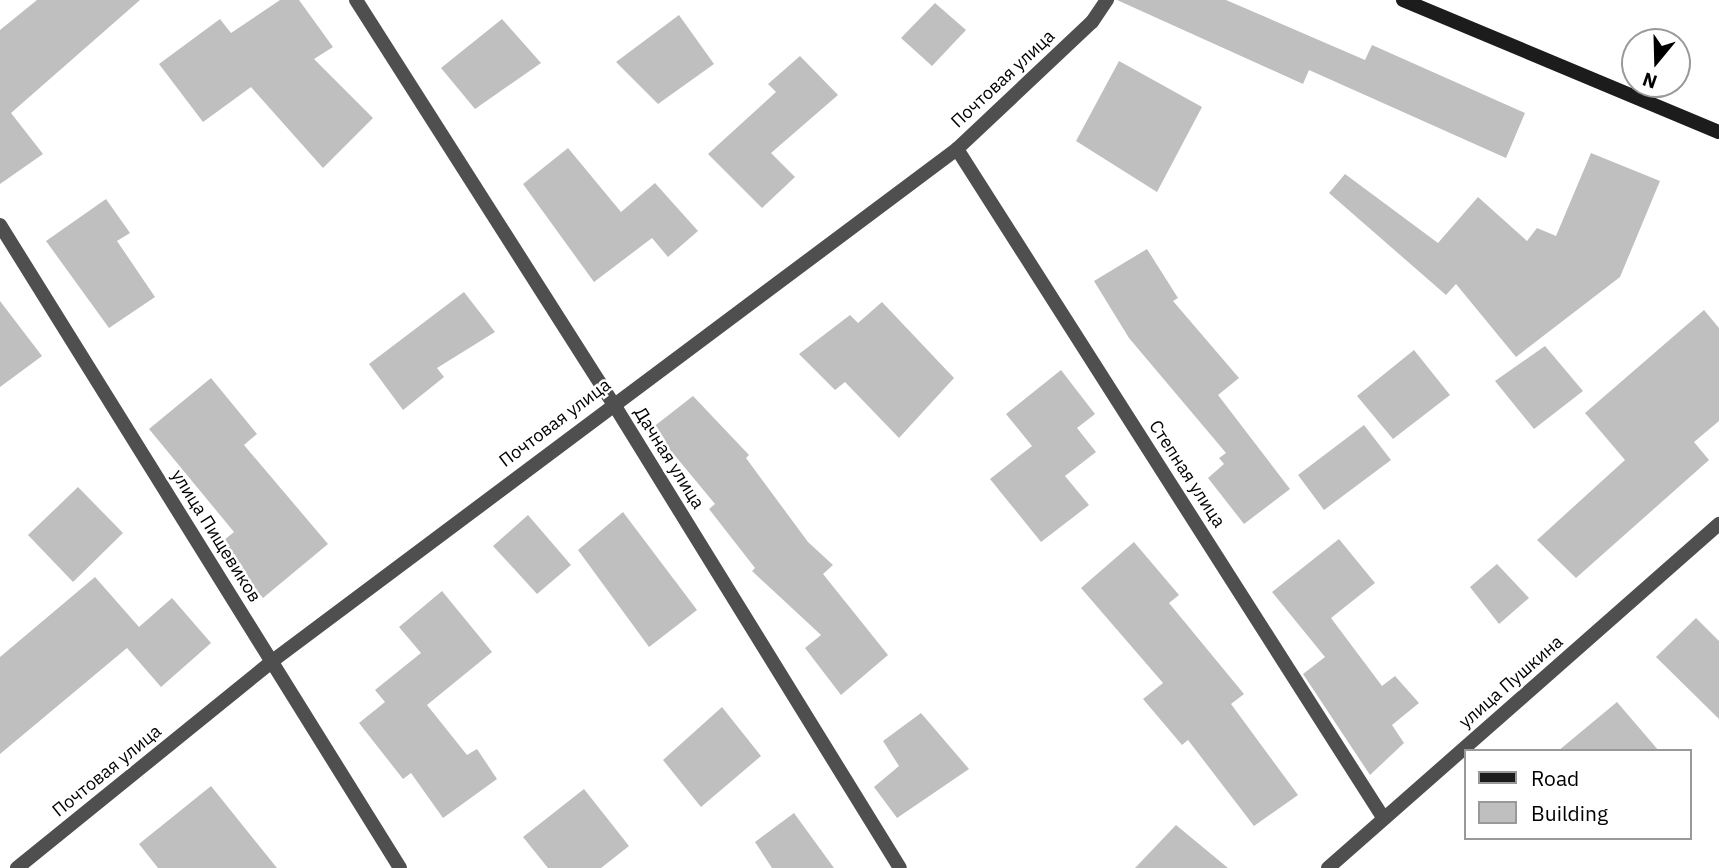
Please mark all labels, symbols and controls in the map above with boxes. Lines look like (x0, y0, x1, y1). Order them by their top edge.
street label: Почтовая улица (947, 25, 1059, 133)
north arrow (1621, 28, 1691, 98)
text: N (1639, 67, 1660, 95)
street label: Почтовая улица (495, 374, 615, 472)
street label: Дачная улица (629, 403, 709, 513)
street label: Степная улица (1144, 416, 1230, 532)
street label: улица Пищевиков (166, 466, 266, 606)
street label: улица Пушкина (1455, 631, 1567, 733)
street label: Почтовая улица (48, 720, 166, 822)
legend (1464, 749, 1691, 840)
text: Road (1531, 764, 1579, 792)
text: Building (1531, 799, 1608, 827)

